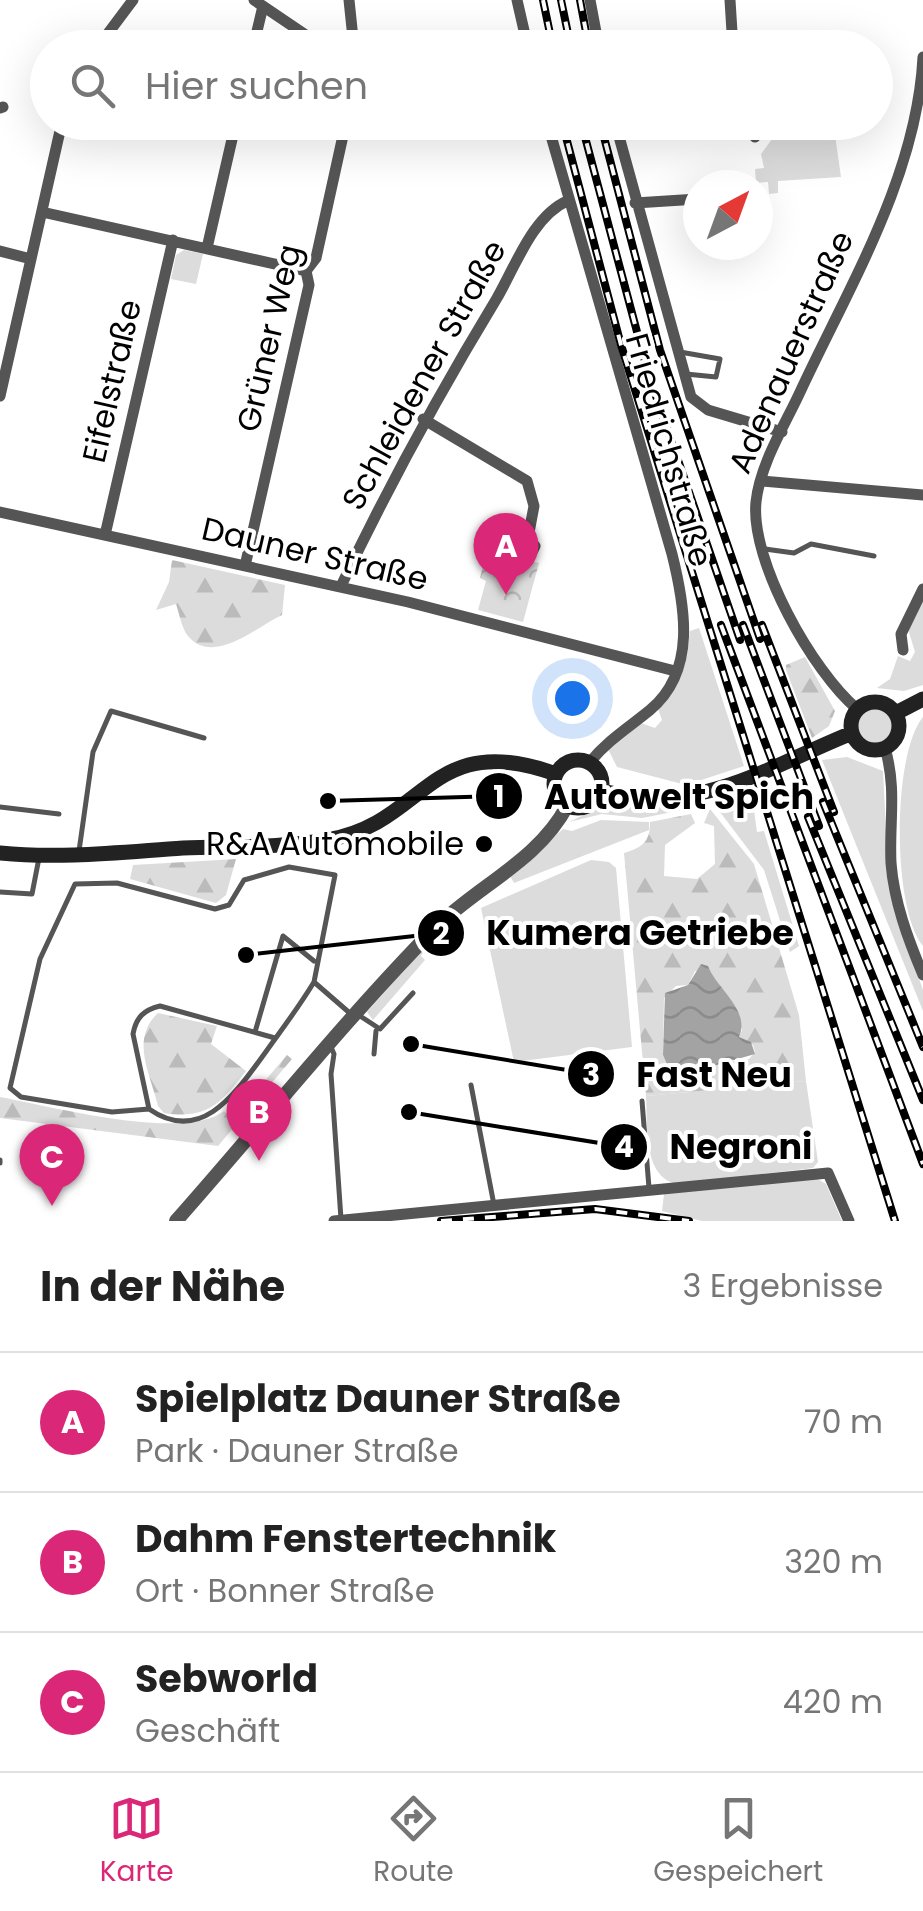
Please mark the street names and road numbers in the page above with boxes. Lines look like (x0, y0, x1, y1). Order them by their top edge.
street label: Adenauerstraße (717, 223, 864, 480)
street label: Schleidener Straße (331, 232, 516, 518)
street label: Grüner Weg (225, 240, 312, 436)
street label: Eifelstraße (71, 295, 152, 467)
street label: Friedrichstraße (615, 328, 724, 572)
street label: Dauner Straße (197, 506, 433, 601)

